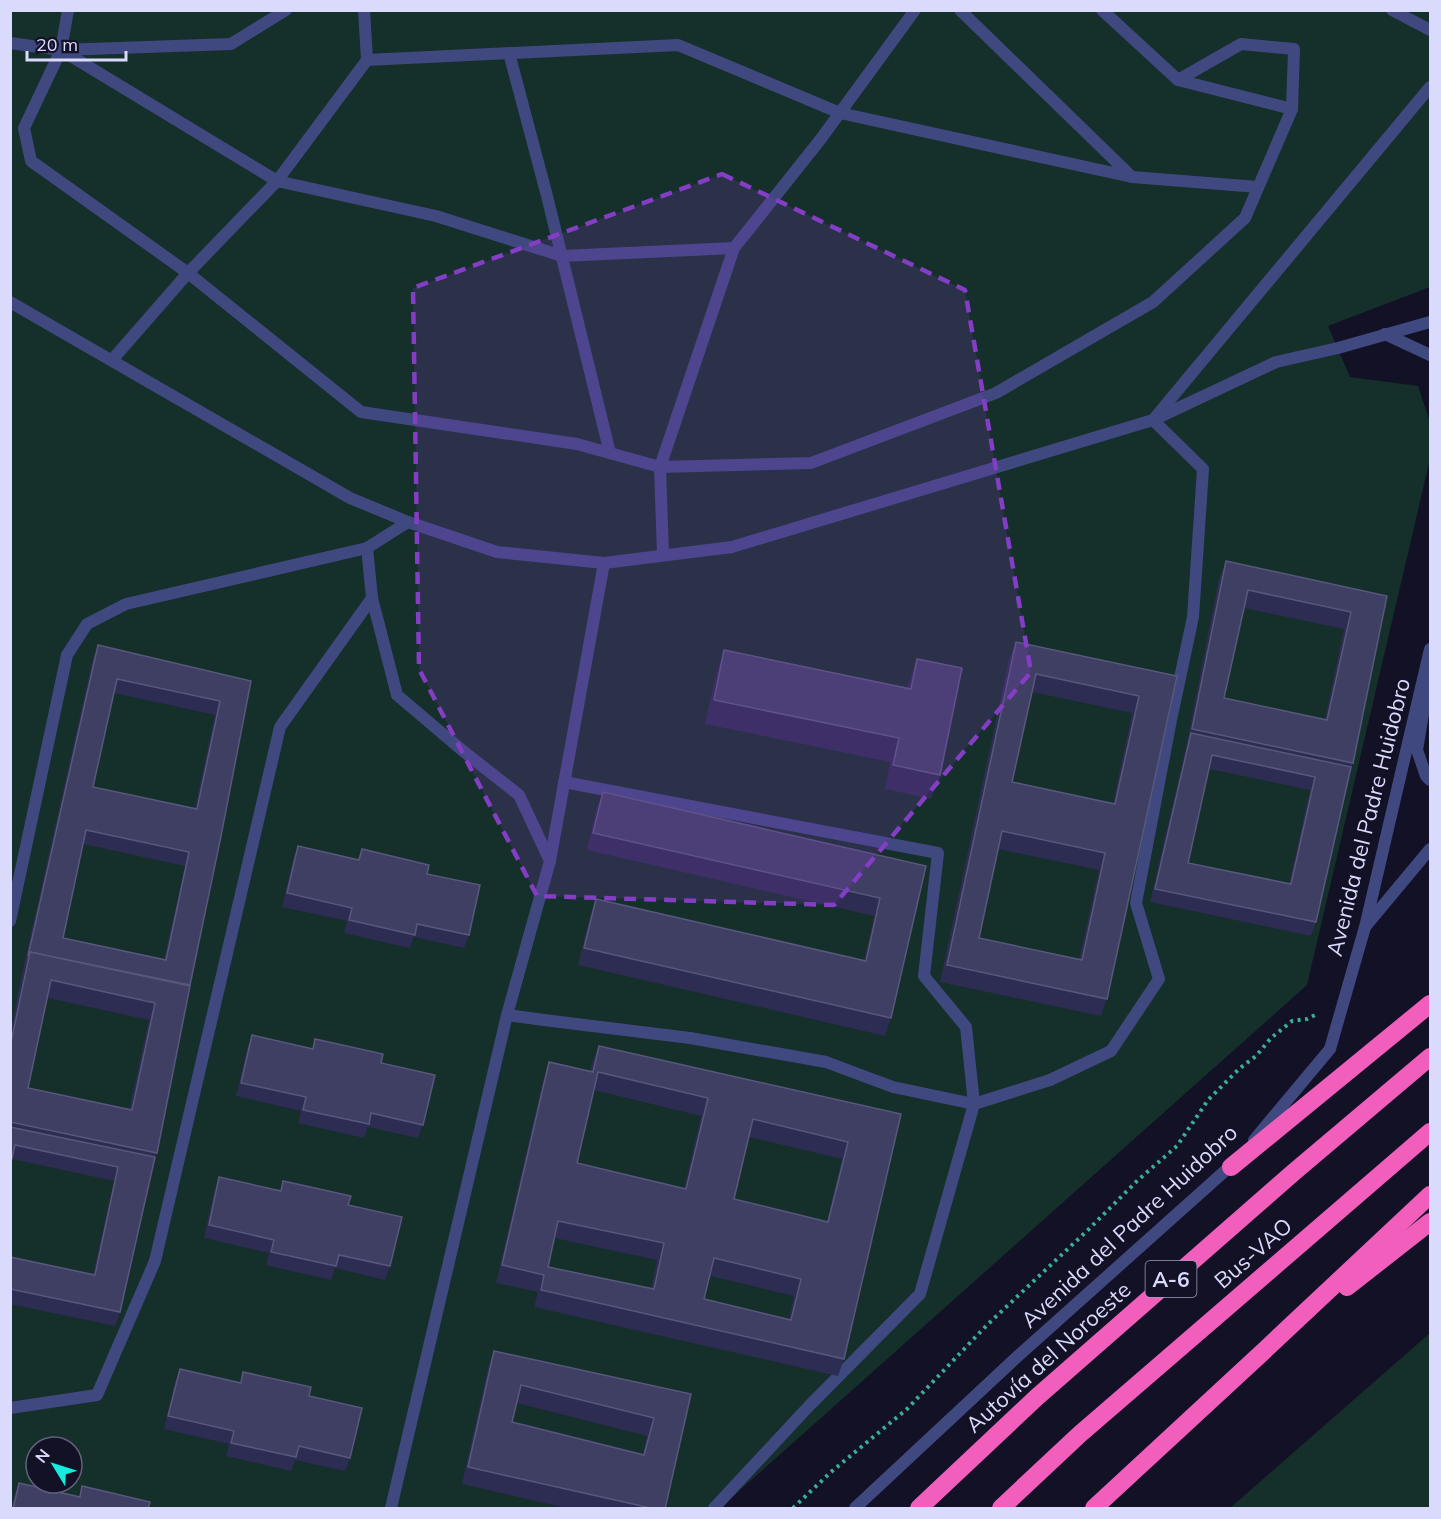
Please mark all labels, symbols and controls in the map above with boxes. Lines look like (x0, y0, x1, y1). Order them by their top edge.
scale bar (27, 24, 126, 62)
text: 20 m (36, 33, 78, 56)
street label: Avenida del Padre Huidobro (1320, 675, 1416, 959)
street label: Avenida del Padre Huidobro (1015, 1118, 1243, 1334)
street label: Bus-VAO (1208, 1212, 1298, 1294)
road number: A-6 (1146, 1261, 1196, 1297)
street label: Autovía del Noroeste (960, 1275, 1136, 1439)
north arrow (24, 1435, 84, 1495)
text: N (31, 1445, 54, 1467)

